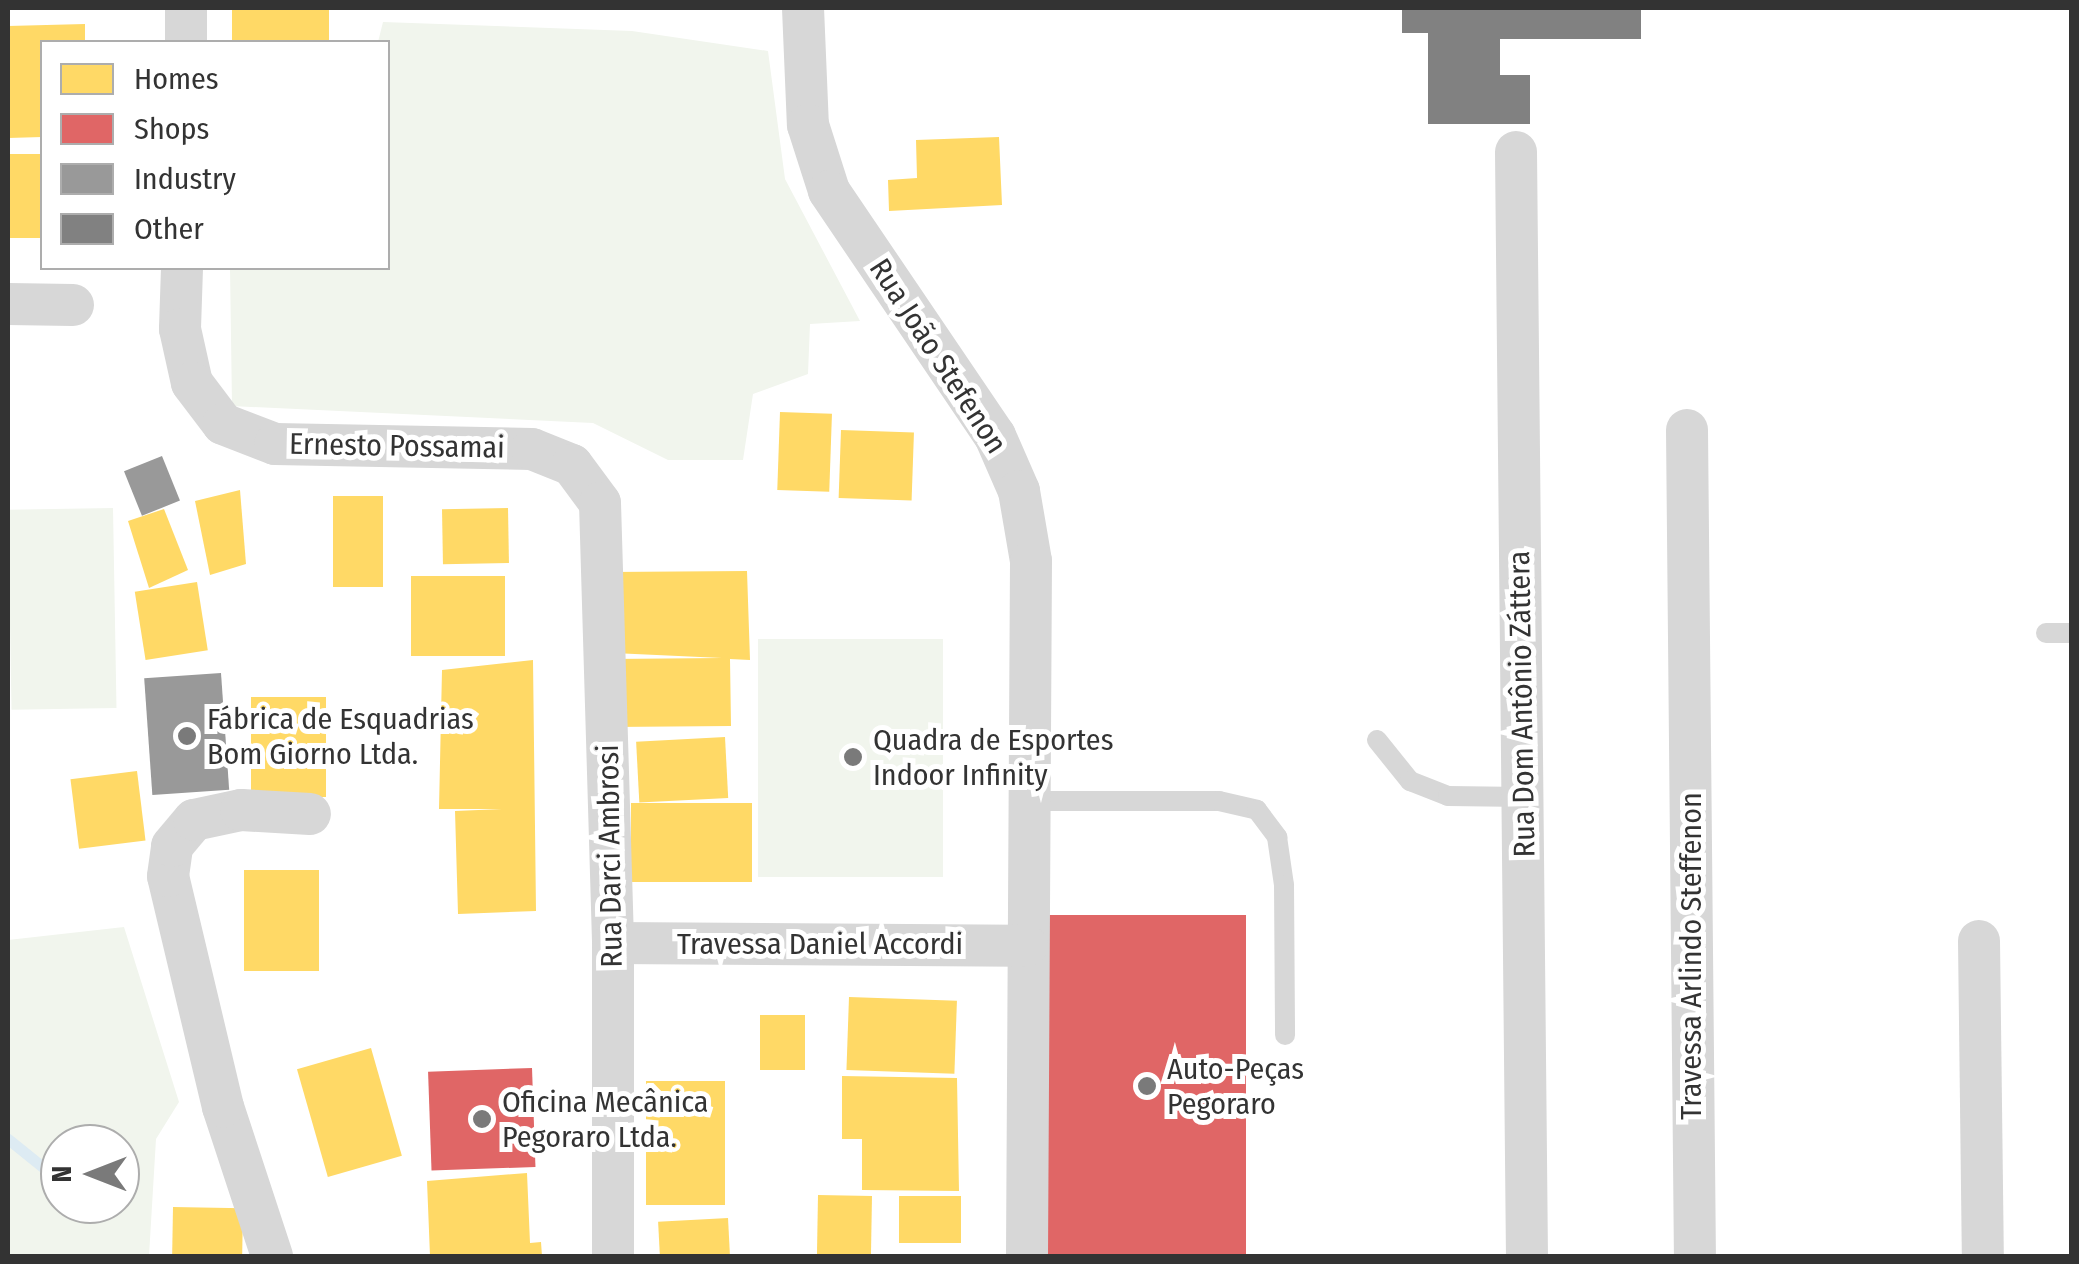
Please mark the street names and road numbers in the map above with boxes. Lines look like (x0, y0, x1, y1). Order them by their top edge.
street label: Rua João Stefenon (862, 252, 1014, 460)
street label: Ernesto Possamai (289, 426, 505, 466)
street label: Rua Dom Antônio Záttera (1501, 550, 1543, 858)
street label: Rua Darci Ambrosi (590, 744, 630, 968)
street label: Travessa Arlindo Steffenon (1673, 792, 1709, 1120)
street label: Travessa Daniel Accordi (677, 926, 963, 962)

